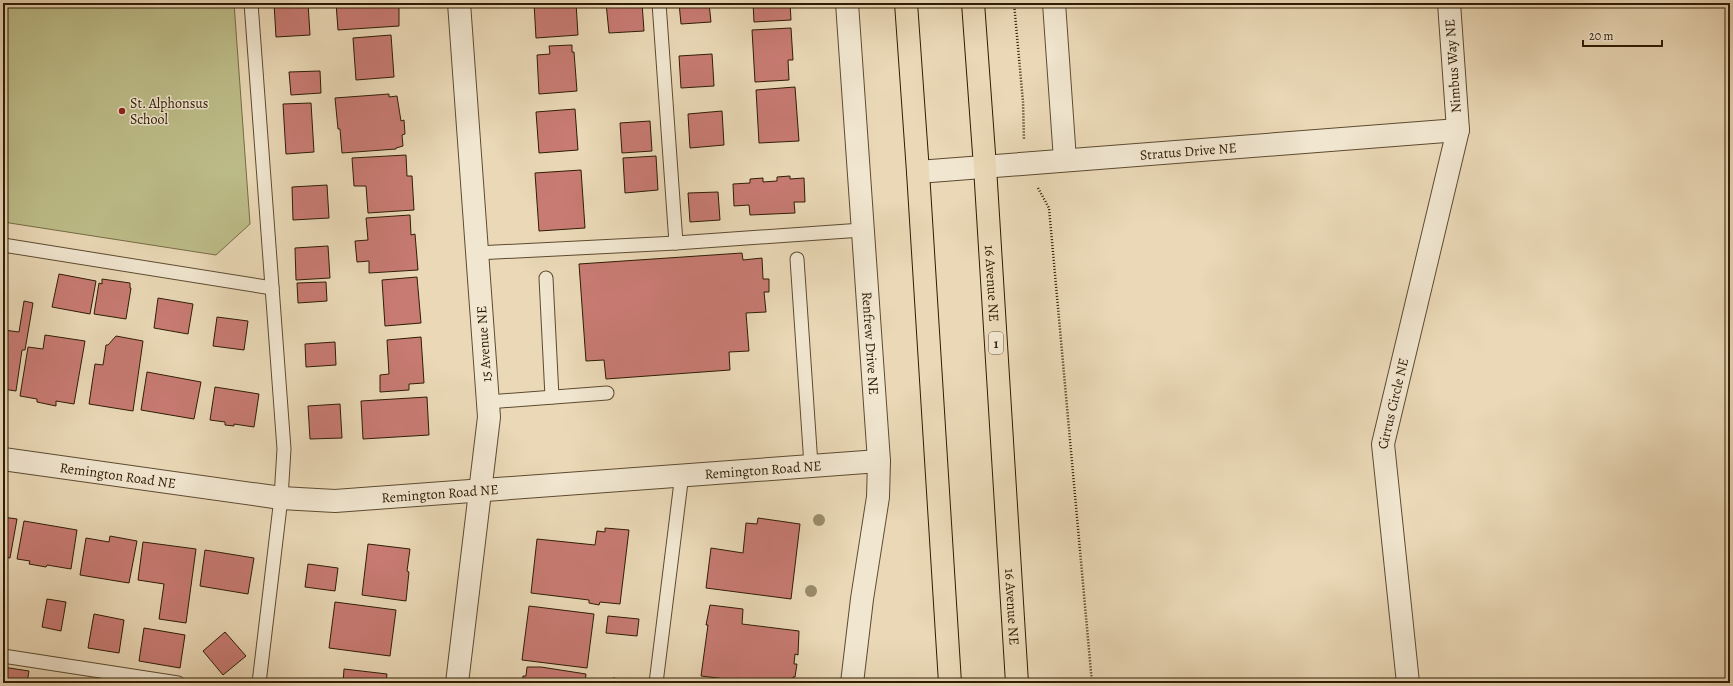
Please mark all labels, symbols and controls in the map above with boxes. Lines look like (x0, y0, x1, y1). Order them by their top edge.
street label: Nimbus Way NE (1440, 18, 1466, 114)
scale bar (1583, 22, 1662, 48)
text: 20 m (1589, 28, 1613, 44)
place label: St. Alphonsus School (130, 94, 208, 129)
marker: St. Alphonsus School (117, 106, 127, 116)
street label: Stratus Drive NE (1139, 138, 1237, 164)
street label: 16 Avenue NE (980, 244, 1004, 322)
street label: Renfrew Drive NE (858, 291, 884, 395)
street label: 15 Avenue NE (472, 305, 496, 383)
road number: 1 (989, 332, 1003, 354)
street label: Cirrus Circle NE (1373, 356, 1413, 450)
street label: Remington Road NE (704, 456, 822, 483)
street label: Remington Road NE (59, 458, 177, 493)
street label: Remington Road NE (381, 480, 499, 507)
street label: 16 Avenue NE (1000, 568, 1024, 646)

